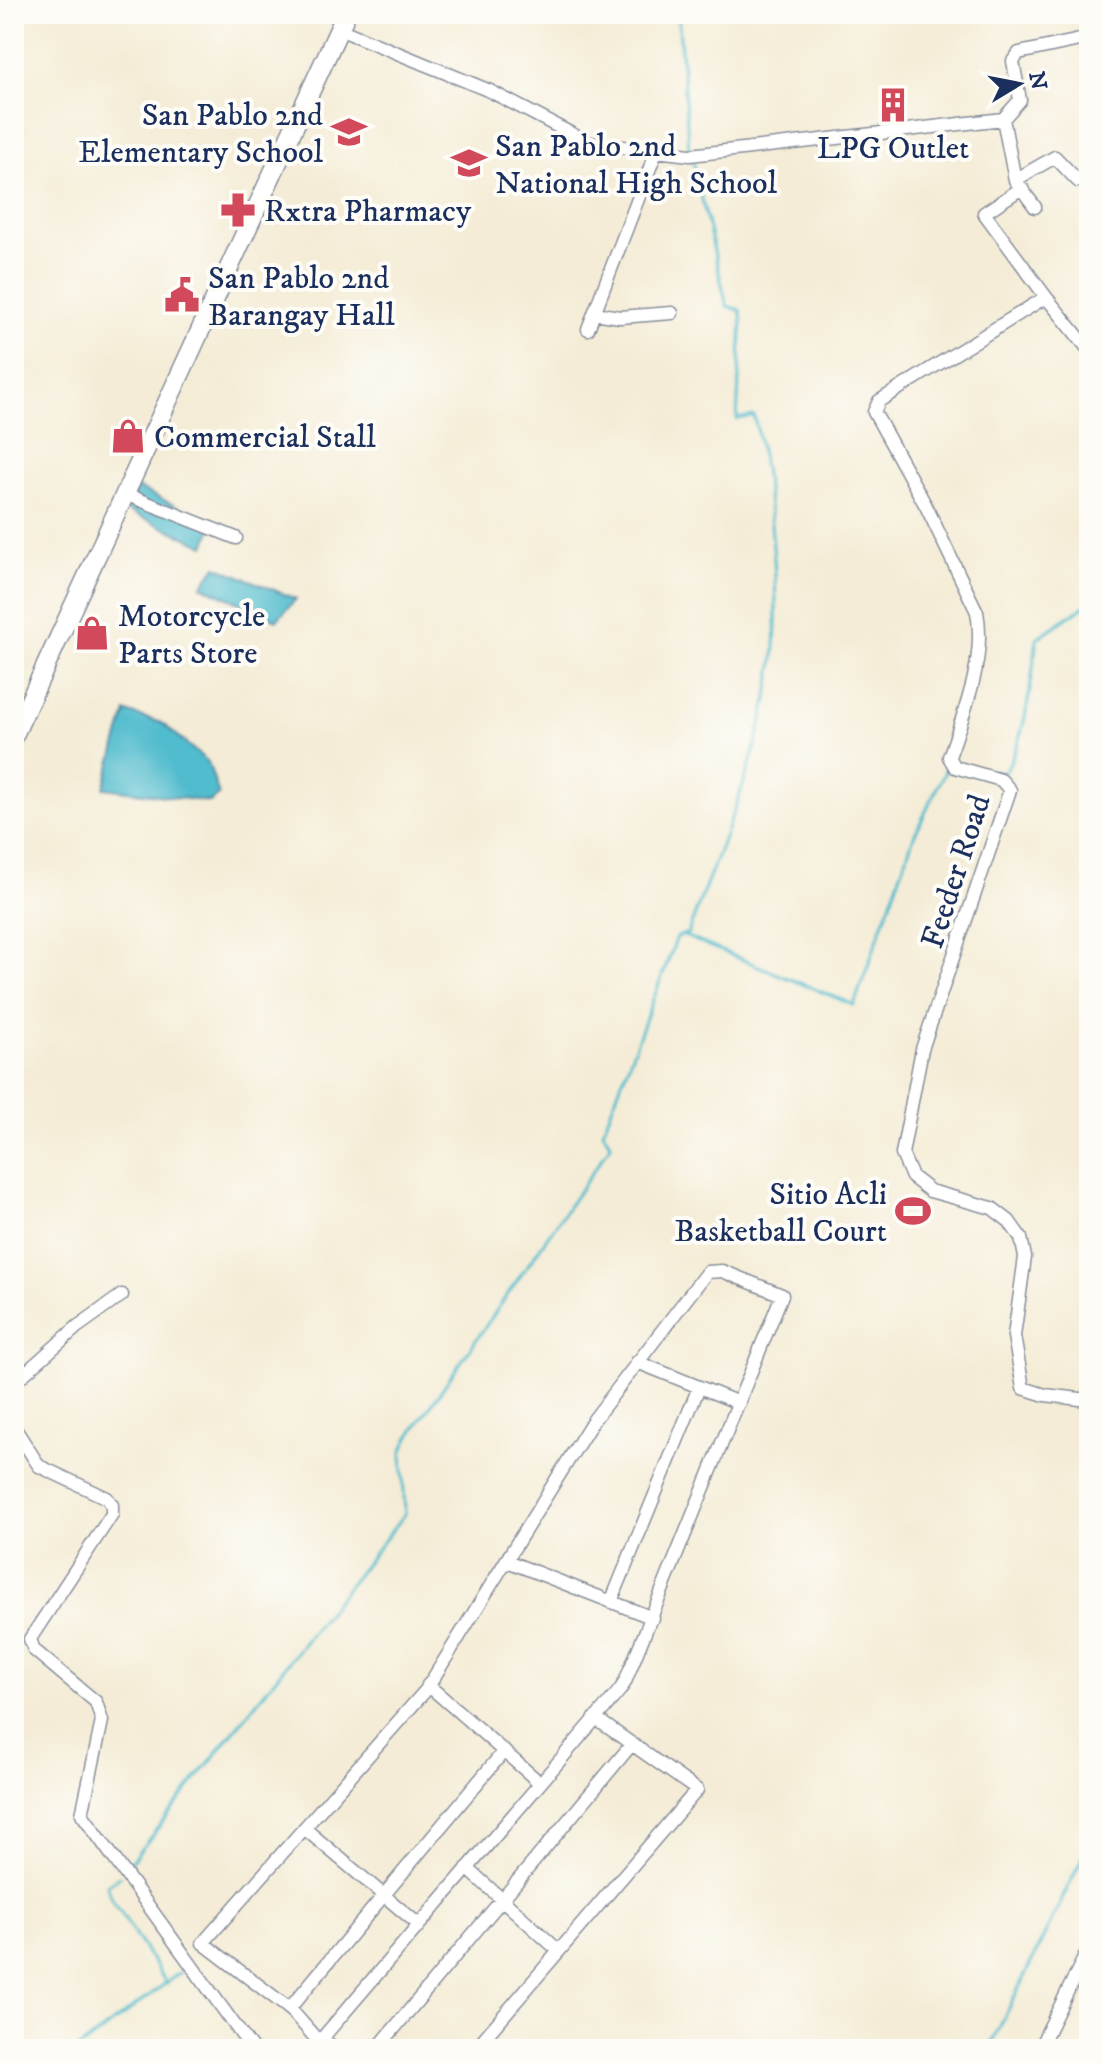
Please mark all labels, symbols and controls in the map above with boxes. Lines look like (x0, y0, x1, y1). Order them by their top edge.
north arrow (979, 44, 1059, 124)
text: N (1022, 70, 1052, 92)
building icon: LPG Outlet (874, 86, 912, 124)
place label: San Pablo 2nd Elementary School (78, 96, 323, 173)
school or university icon: San Pablo 2nd Elementary School (330, 113, 368, 151)
place label: San Pablo 2nd National High School (495, 127, 778, 204)
place label: LPG Outlet (817, 129, 969, 169)
school or university icon: San Pablo 2nd National High School (450, 144, 488, 182)
pharmacy icon: Rxtra Pharmacy (219, 191, 257, 229)
place label: Rxtra Pharmacy (264, 192, 472, 232)
place label: San Pablo 2nd Barangay Hall (208, 259, 395, 336)
public building icon: San Pablo 2nd Barangay Hall (163, 276, 201, 314)
shop icon: Commercial Stall (109, 417, 147, 455)
place label: Commercial Stall (154, 418, 376, 458)
place label: Motorcycle Parts Store (118, 597, 265, 674)
shop icon: Motorcycle Parts Store (73, 614, 111, 652)
street label: Feeder Road (913, 790, 1001, 954)
place label: Sitio Acli Basketball Court (674, 1175, 887, 1252)
sports icon: Sitio Acli Basketball Court (894, 1192, 932, 1230)

